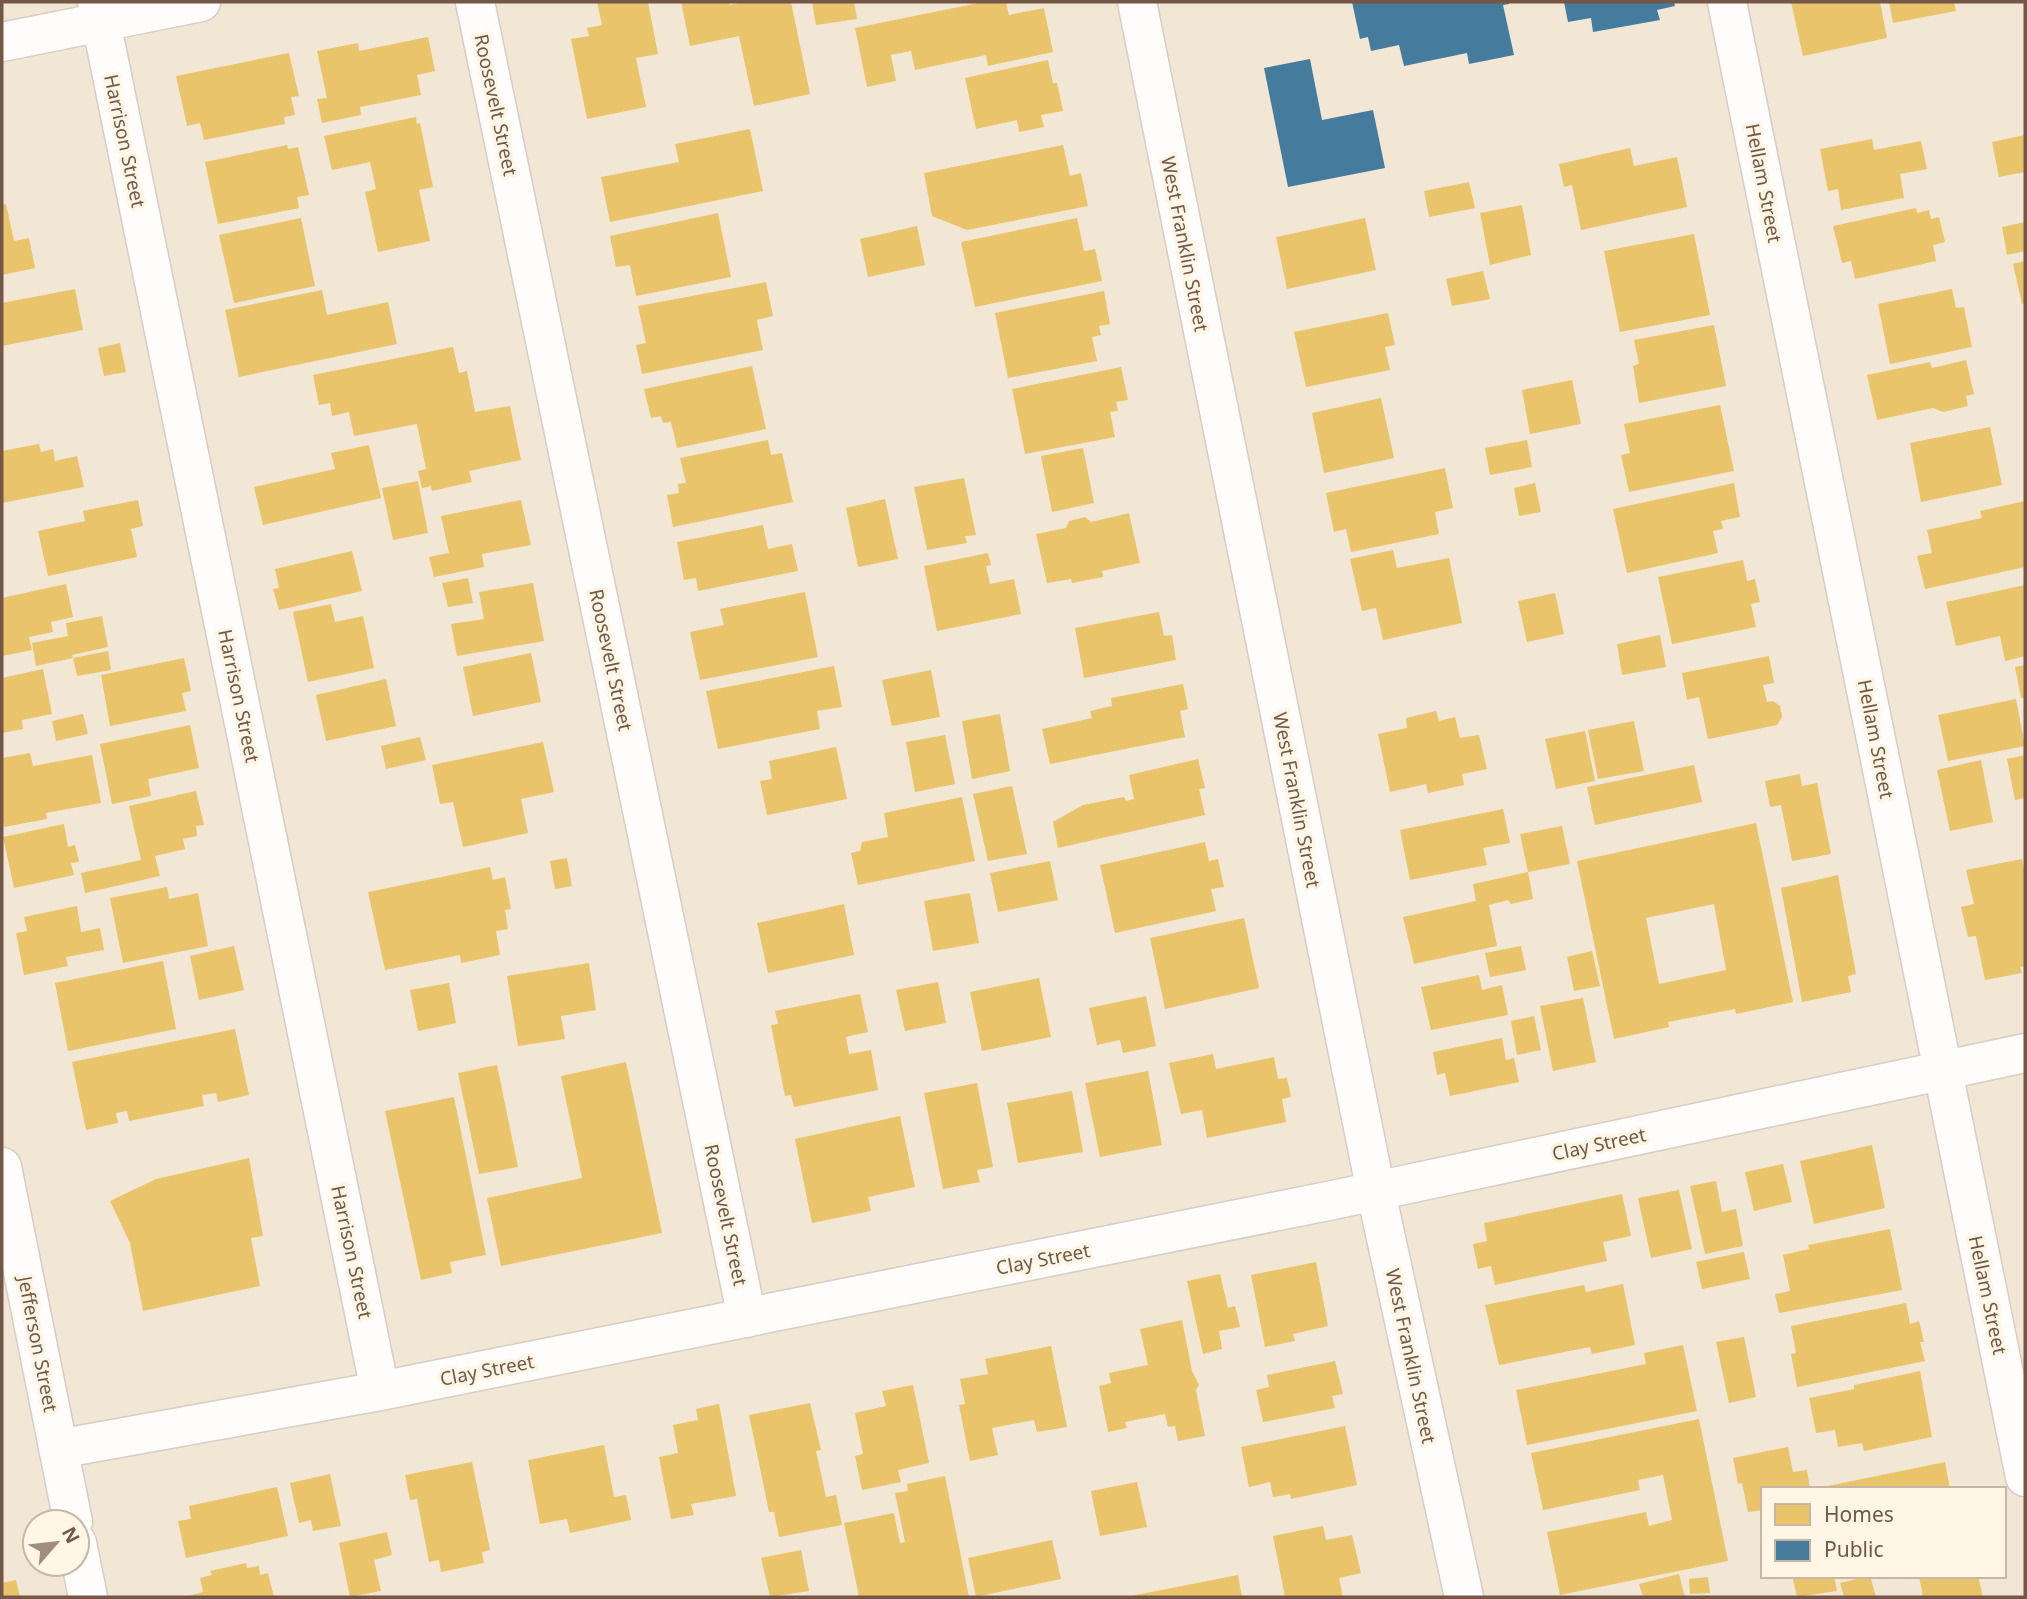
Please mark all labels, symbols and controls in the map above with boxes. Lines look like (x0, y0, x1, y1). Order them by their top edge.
street label: Roosevelt Street (468, 32, 524, 178)
street label: Harrison Street (98, 72, 152, 210)
street label: Hellam Street (1740, 121, 1788, 245)
street label: West Franklin Street (1155, 154, 1215, 334)
street label: Roosevelt Street (583, 587, 639, 733)
street label: Harrison Street (212, 627, 266, 765)
street label: Hellam Street (1852, 677, 1900, 801)
street label: West Franklin Street (1267, 710, 1327, 890)
street label: Clay Street (1550, 1121, 1648, 1167)
street label: Roosevelt Street (698, 1142, 754, 1288)
street label: Harrison Street (325, 1183, 379, 1321)
street label: Hellam Street (1963, 1233, 2013, 1357)
street label: Clay Street (994, 1237, 1092, 1281)
street label: West Franklin Street (1380, 1266, 1442, 1446)
street label: Jefferson Street (12, 1272, 64, 1414)
street label: Clay Street (438, 1348, 536, 1392)
legend (1761, 1487, 2006, 1578)
text: Homes (1824, 1500, 1894, 1528)
north arrow (21, 1508, 91, 1578)
text: N (56, 1522, 86, 1548)
text: Public (1824, 1535, 1884, 1563)

